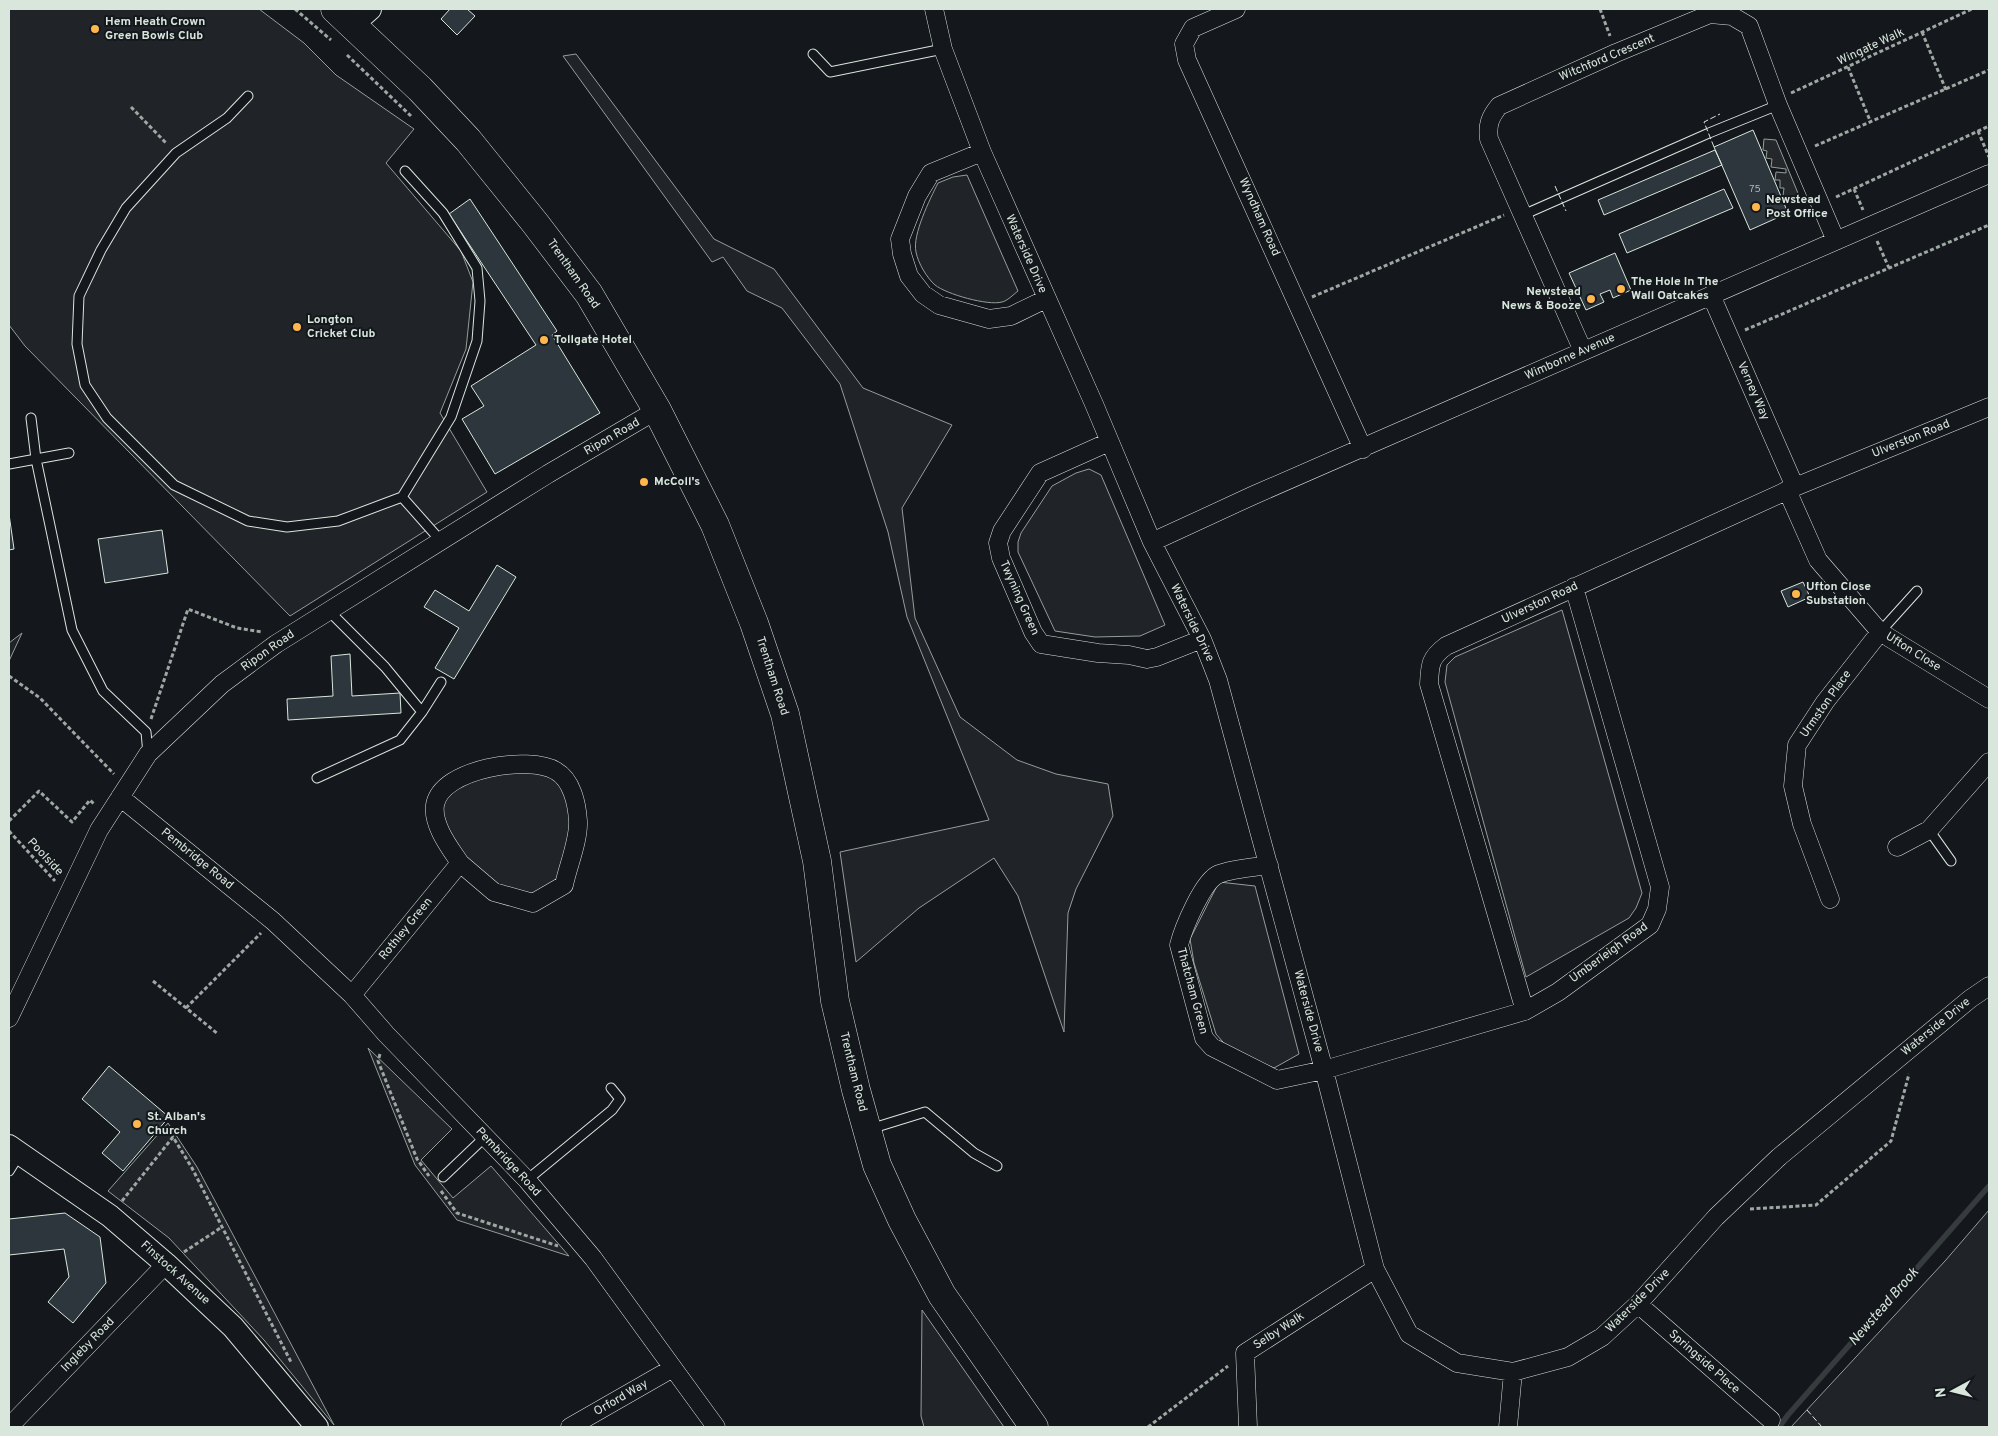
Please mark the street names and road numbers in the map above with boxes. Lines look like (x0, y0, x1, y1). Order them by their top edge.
street label: Wingate Walk (1835, 25, 1907, 69)
street label: Witchford Crescent (1557, 31, 1657, 85)
street label: Wyndham Road (1235, 175, 1283, 259)
street label: Waterside Drive (1001, 212, 1051, 296)
street label: Trentham Road (543, 236, 603, 312)
street label: Wimborne Avenue (1522, 330, 1618, 384)
street label: Verney Way (1733, 359, 1773, 423)
street label: Ripon Road (581, 415, 643, 459)
street label: Ulverston Road (1870, 416, 1952, 462)
street label: Twyning Green (995, 558, 1043, 638)
street label: Ulverston Road (1499, 578, 1581, 628)
street label: Waterside Drive (1166, 581, 1218, 665)
street label: Ripon Road (238, 627, 298, 675)
street label: Ufton Close (1882, 629, 1944, 675)
street label: Trentham Road (752, 635, 792, 717)
street label: Urmston Place (1797, 667, 1855, 741)
street label: Pembridge Road (157, 825, 237, 893)
street label: Poolside (23, 835, 67, 879)
street label: Rothley Green (376, 894, 436, 964)
street label: Umberleigh Road (1567, 919, 1651, 987)
street label: Thatcham Green (1173, 946, 1211, 1036)
street label: Waterside Drive (1289, 968, 1327, 1054)
street label: Waterside Drive (1898, 994, 1974, 1060)
street label: Trentham Road (835, 1030, 871, 1114)
street label: Pembridge Road (472, 1124, 544, 1200)
street label: Finstock Avenue (137, 1238, 213, 1308)
street label: Waterside Drive (1602, 1265, 1674, 1337)
street label: Selby Walk (1250, 1309, 1308, 1353)
street label: Ingleby Road (58, 1314, 118, 1376)
street label: Springside Place (1665, 1327, 1743, 1397)
street label: Orford Way (591, 1376, 651, 1420)

